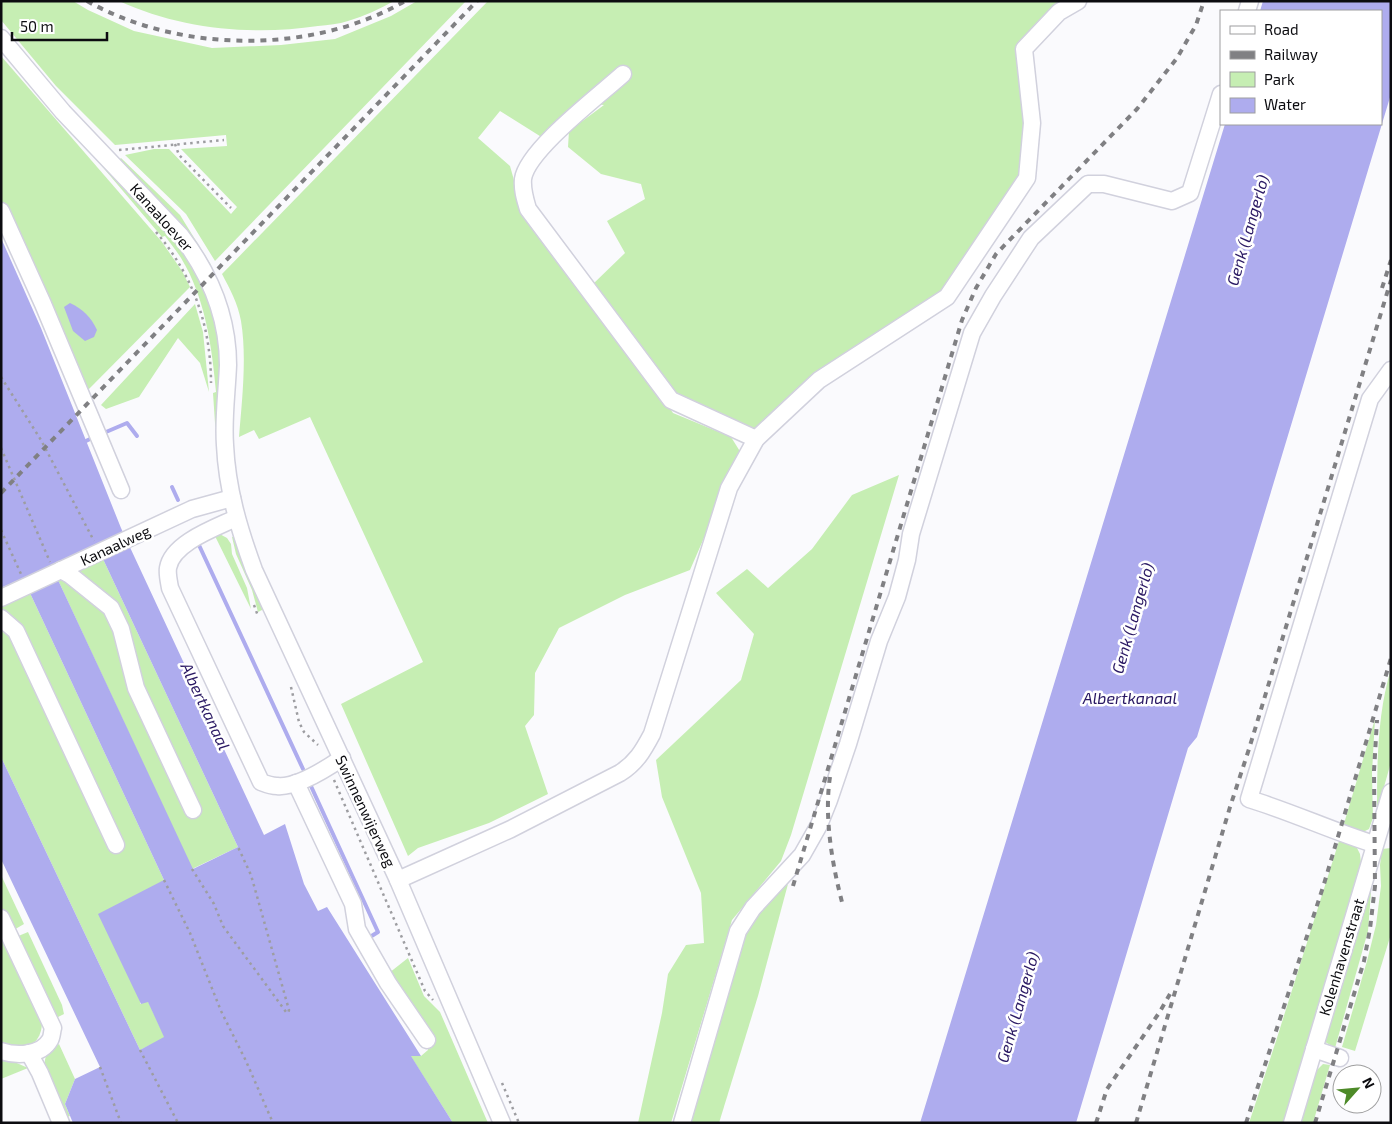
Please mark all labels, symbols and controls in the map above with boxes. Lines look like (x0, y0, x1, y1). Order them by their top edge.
scale bar (12, 10, 108, 42)
legend (1220, 10, 1382, 125)
text: 50 m (20, 17, 54, 35)
text: Road (1264, 20, 1299, 38)
text: Railway (1264, 45, 1318, 63)
text: Park (1264, 70, 1295, 88)
text: Water (1264, 95, 1306, 113)
water label: Genk (Langerlo) (1222, 172, 1272, 288)
street label: Kanaaloever (127, 179, 197, 255)
street label: Kanaalweg (77, 521, 153, 569)
water label: Genk (Langerlo) (1107, 560, 1157, 676)
water label: Albertkanaal (177, 658, 235, 753)
water label: Albertkanaal (1082, 688, 1177, 707)
street label: Swinnenwijerweg (331, 752, 400, 871)
street label: Kolenhavenstraat (1315, 896, 1367, 1018)
water label: Genk (Langerlo) (992, 949, 1042, 1065)
north arrow (1332, 1064, 1382, 1114)
text: N (1359, 1075, 1379, 1091)

